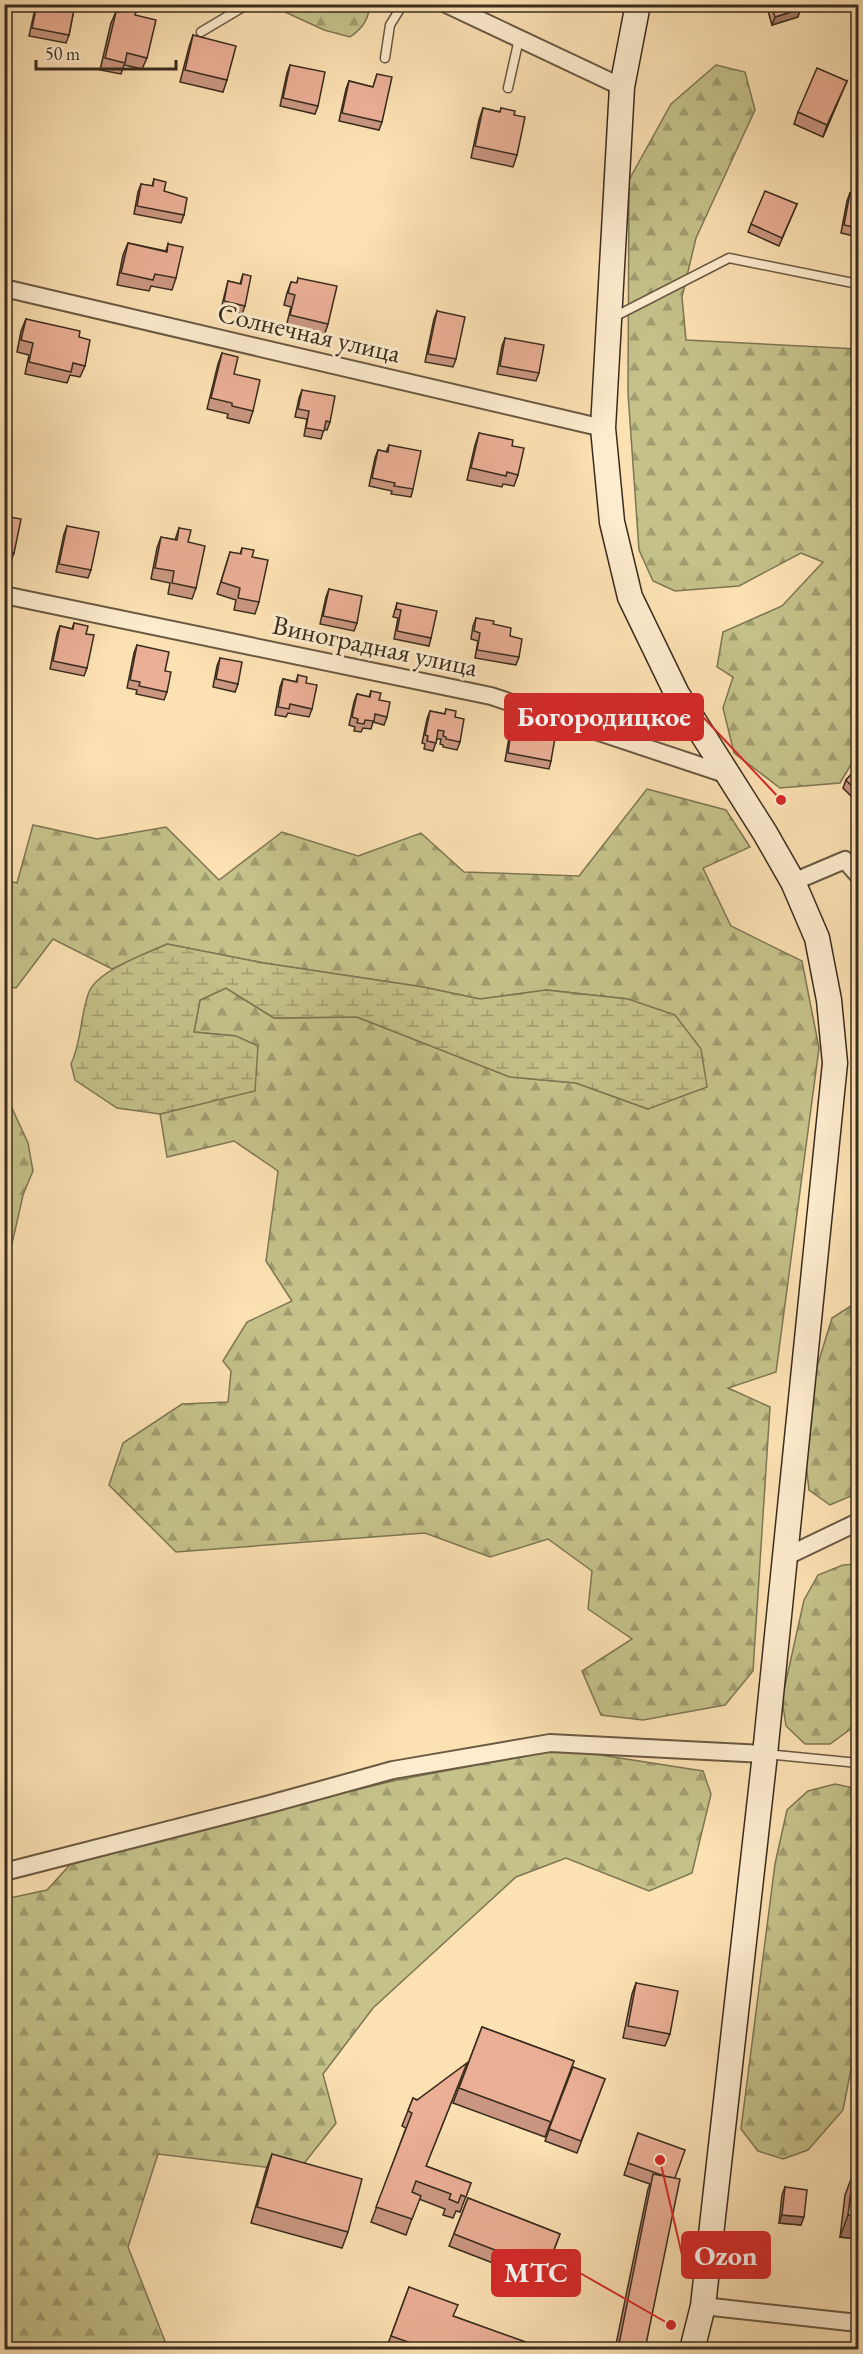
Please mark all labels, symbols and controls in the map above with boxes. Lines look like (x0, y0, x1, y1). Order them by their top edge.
scale bar (36, 33, 176, 71)
text: 50 m (45, 42, 80, 65)
street label: Солнечная улица (214, 294, 404, 371)
street label: Виноградная улица (269, 607, 481, 684)
callout: Богородицкое (505, 694, 703, 740)
text: Богородицкое (517, 698, 691, 734)
callout: Ozon (682, 2232, 770, 2278)
text: Ozon (694, 2237, 758, 2273)
callout: МТС (492, 2250, 580, 2296)
text: МТС (504, 2254, 568, 2290)

